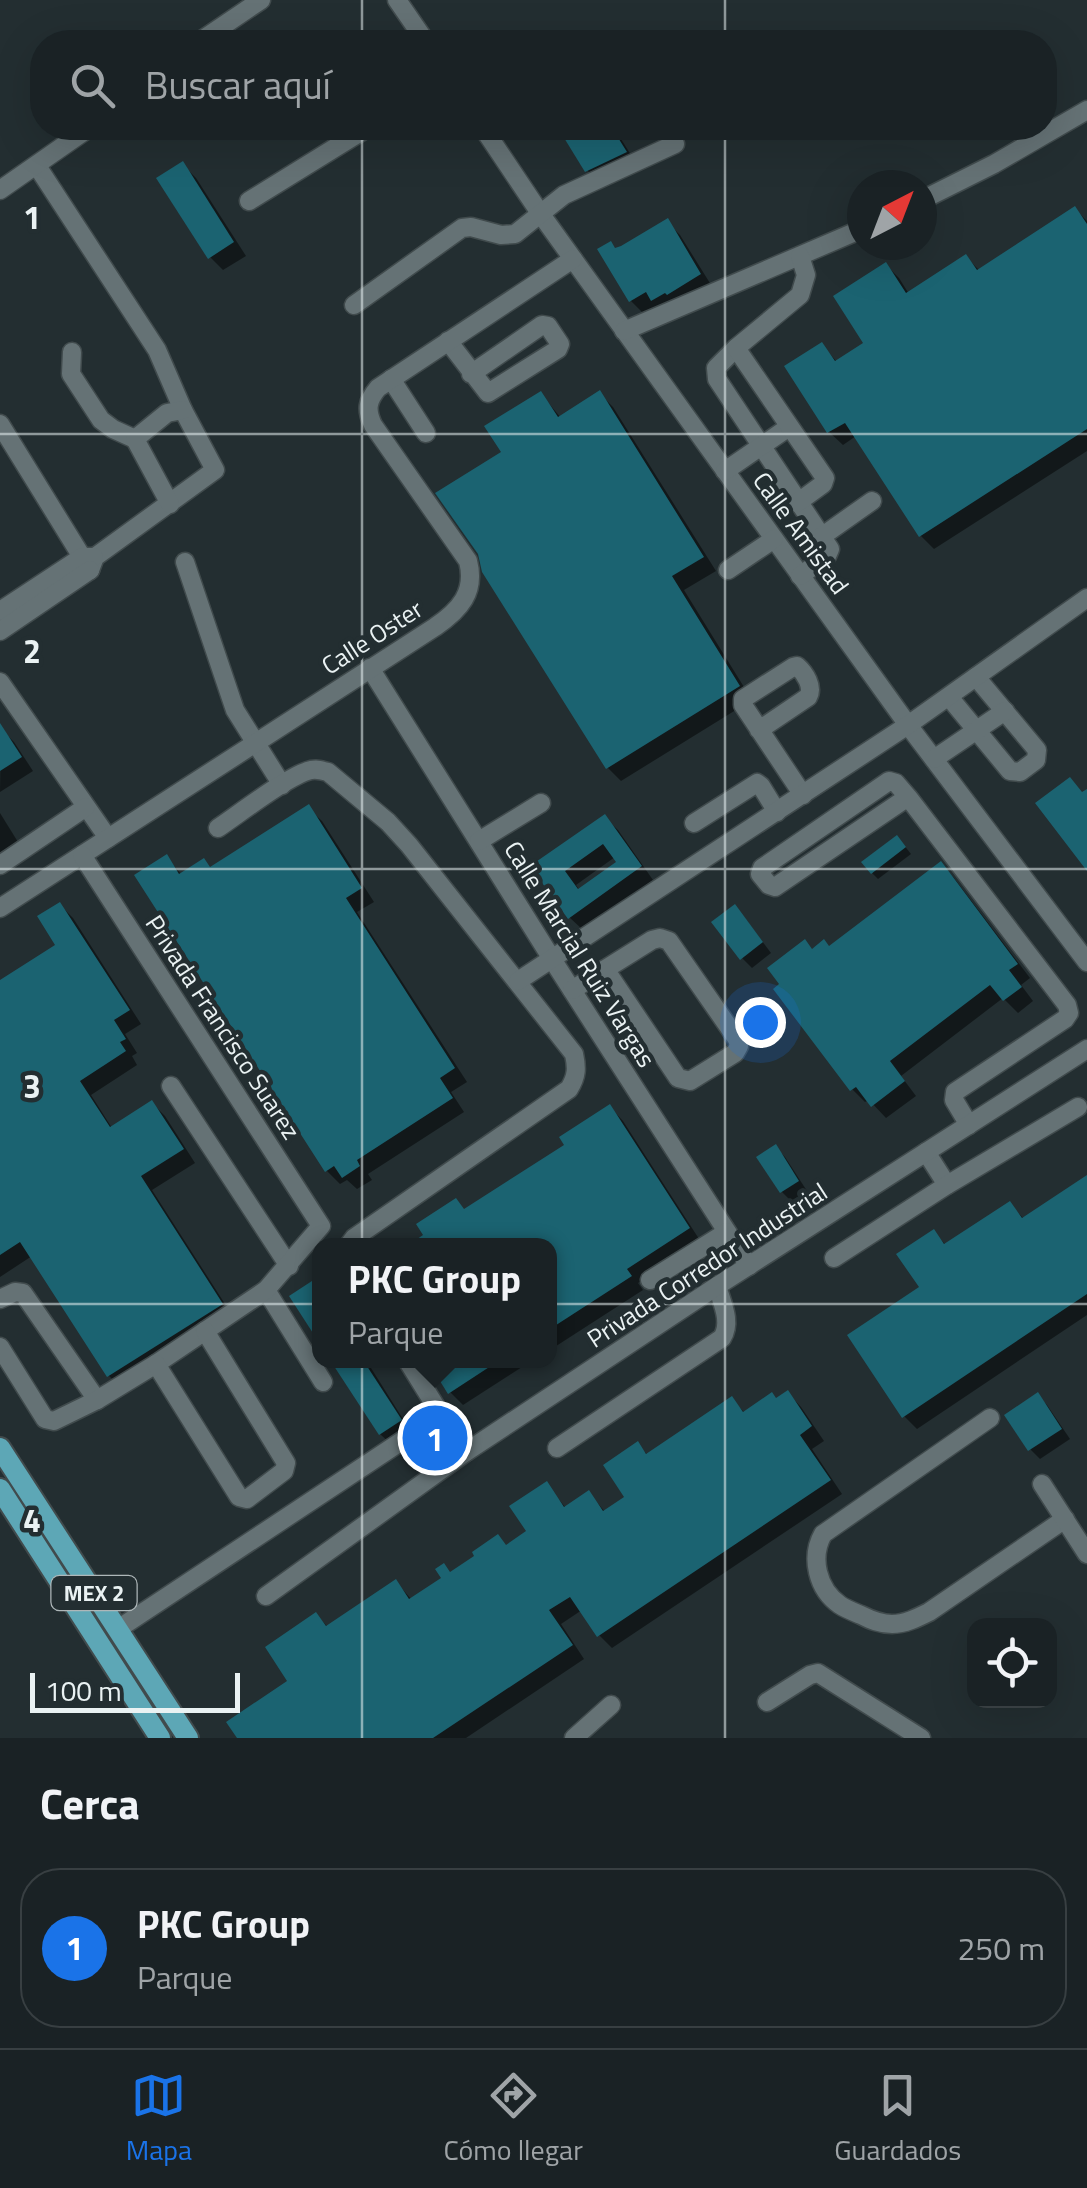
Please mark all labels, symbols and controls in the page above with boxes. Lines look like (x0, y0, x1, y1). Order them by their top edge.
search box (30, 30, 1057, 140)
text: Buscar aquí (145, 56, 331, 114)
icon: search (65, 58, 120, 113)
north arrow (847, 170, 937, 260)
text: 1 (23, 193, 41, 241)
street label: Calle Amistad (744, 464, 858, 602)
street label: Calle Oster (314, 590, 430, 684)
text: 2 (23, 627, 41, 675)
street label: Calle Marcial Ruiz Vargas (495, 833, 665, 1075)
street label: Privada Francisco Suarez (136, 907, 310, 1147)
your location (735, 997, 786, 1048)
text: 3 (23, 1062, 41, 1110)
street label: Privada Corredor Industrial (579, 1173, 835, 1357)
popup (312, 1238, 557, 1368)
text: PKC Group (348, 1250, 521, 1308)
text: Parque (348, 1308, 444, 1356)
pin: 1 (402, 1400, 468, 1476)
text: 4 (23, 1496, 41, 1544)
road number: MEX 2 (52, 1576, 136, 1610)
map controls (967, 1618, 1057, 1708)
button: locate (967, 1618, 1057, 1708)
scale bar (30, 1668, 240, 1712)
text: 100 m (45, 1669, 122, 1712)
text: Cerca (40, 1771, 140, 1835)
text: PKC Group (137, 1895, 310, 1953)
text: 1 (66, 1924, 83, 1972)
text: 250 m (957, 1924, 1045, 1972)
text: Parque (137, 1953, 233, 2001)
tab: Mapa (126, 2068, 192, 2171)
tab: Cómo llegar (444, 2068, 583, 2171)
tab: Guardados (834, 2068, 961, 2171)

